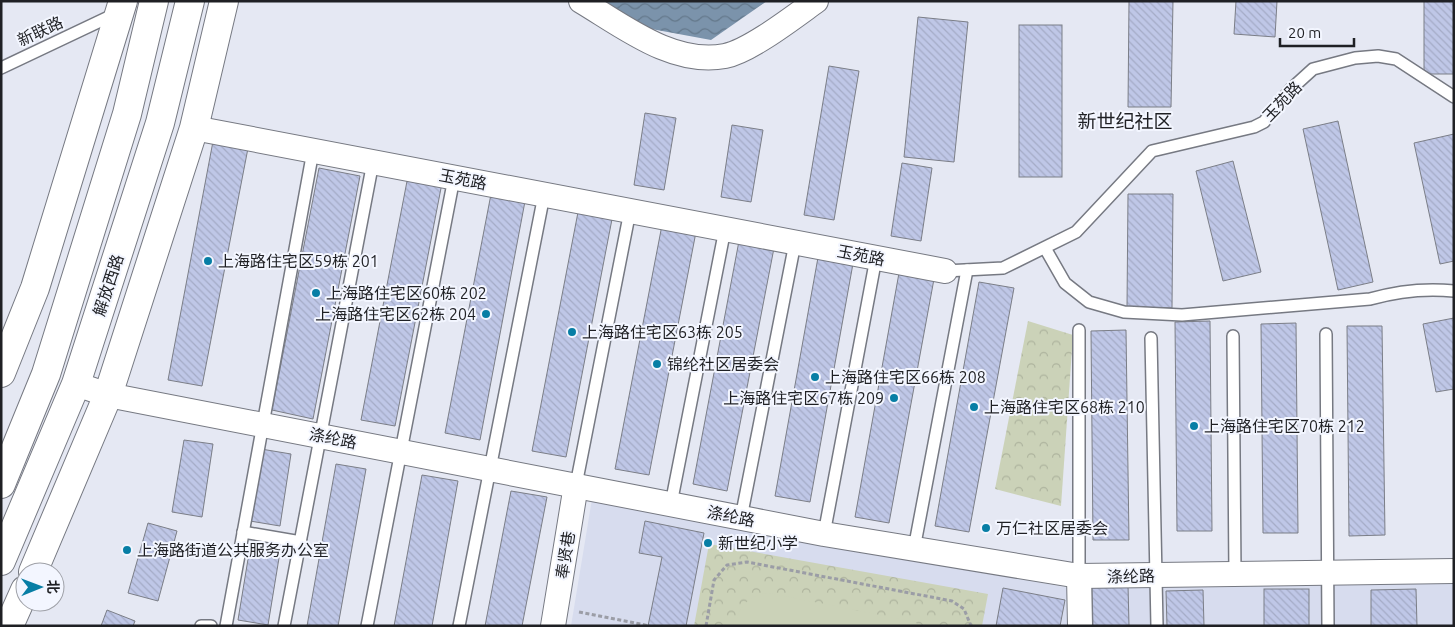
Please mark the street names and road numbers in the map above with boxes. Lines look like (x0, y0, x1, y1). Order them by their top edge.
street label: 新联路 (14, 13, 66, 49)
street label: 玉苑路 (1259, 77, 1305, 125)
street label: 玉苑路 (438, 166, 488, 192)
street label: 玉苑路 (836, 242, 886, 268)
street label: 解放西路 (90, 252, 126, 318)
street label: 涤纶路 (308, 425, 358, 451)
street label: 涤纶路 (706, 503, 756, 529)
street label: 奉贤巷 (552, 530, 578, 580)
street label: 涤纶路 (1107, 567, 1155, 585)

